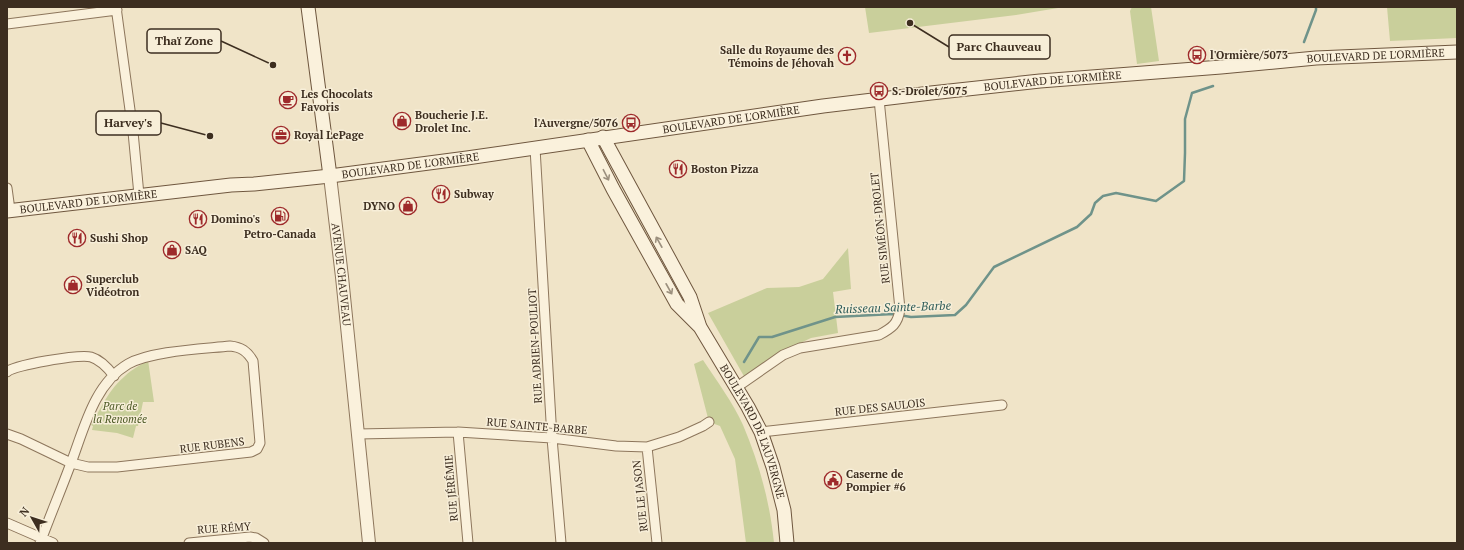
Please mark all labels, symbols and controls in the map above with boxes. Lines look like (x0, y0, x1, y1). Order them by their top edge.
callout: Thaï Zone (147, 29, 221, 53)
text: Thaï Zone (155, 33, 214, 48)
callout: Parc Chauveau (949, 35, 1050, 59)
text: Parc Chauveau (956, 39, 1042, 54)
place label: Salle du Royaume des Témoins de Jéhovah (720, 43, 834, 70)
bus stop icon: l'Ormière/5073 (1187, 45, 1207, 65)
church icon: Salle du Royaume des Témoins de Jéhovah (837, 46, 857, 66)
street label: BOULEVARD DE L'ORMIÈRE (1306, 46, 1445, 66)
place label: l'Ormière/5073 (1210, 48, 1288, 62)
street label: BOULEVARD DE L'ORMIÈRE (983, 68, 1122, 94)
bus stop icon: S.-Drolet/5075 (869, 81, 889, 101)
place label: S.-Drolet/5075 (892, 84, 967, 98)
place label: Les Chocolats Favoris (301, 87, 373, 114)
cafe icon: Les Chocolats Favoris (278, 90, 298, 110)
street label: BOULEVARD DE L'ORMIÈRE (662, 102, 801, 136)
place label: Boucherie J.E. Drolet Inc. (415, 108, 488, 135)
callout: Harvey's (96, 111, 161, 135)
shop icon: Boucherie J.E. Drolet Inc. (392, 111, 412, 131)
bus stop icon: l'Auvergne/5076 (621, 113, 641, 133)
text: Harvey's (104, 115, 153, 130)
place label: l'Auvergne/5076 (534, 116, 618, 130)
office icon: Royal LePage (271, 125, 291, 145)
place label: Royal LePage (294, 128, 364, 142)
street label: BOULEVARD DE L'ORMIÈRE (341, 149, 480, 181)
restaurant icon: Boston Pizza (668, 159, 688, 179)
place label: Boston Pizza (691, 162, 759, 176)
one-way arrow (603, 169, 610, 181)
street label: RUE SIMÉON-DROLET (867, 171, 893, 284)
restaurant icon: Subway (431, 184, 451, 204)
street label: BOULEVARD DE L'ORMIÈRE (19, 187, 158, 216)
place label: Subway (454, 187, 494, 201)
shop icon: DYNO (398, 196, 418, 216)
place label: DYNO (363, 199, 395, 213)
fuel station icon: Petro-Canada (270, 206, 290, 226)
restaurant icon: Domino's (188, 209, 208, 229)
place label: Domino's (211, 212, 260, 226)
street label: AVENUE CHAUVEAU (329, 222, 354, 327)
place label: Petro-Canada (244, 227, 316, 241)
restaurant icon: Sushi Shop (67, 228, 87, 248)
place label: Sushi Shop (90, 231, 148, 245)
one-way arrow (655, 236, 663, 248)
shop icon: SAQ (162, 240, 182, 260)
place label: SAQ (185, 243, 208, 257)
place label: Superclub Vidéotron (86, 272, 139, 299)
shop icon: Superclub Vidéotron (63, 275, 83, 295)
one-way arrow (665, 283, 673, 295)
street label: RUE ADRIEN-POULIOT (525, 288, 545, 404)
water label: Ruisseau Sainte-Barbe (834, 297, 952, 317)
street label: BOULEVARD DE L'AUVERGNE (717, 362, 788, 500)
street label: RUE DES SAULOIS (834, 395, 926, 419)
park label: Parc de la Renomée (93, 399, 147, 426)
street label: RUE SAINTE-BARBE (486, 415, 588, 437)
street label: RUE RUBENS (179, 434, 245, 456)
street label: RUE JÉRÉMIE (441, 454, 461, 522)
street label: RUE LE JASON (629, 459, 651, 533)
place label: Caserne de Pompier #6 (846, 467, 906, 494)
public building icon: Caserne de Pompier #6 (823, 470, 843, 490)
north arrow (12, 498, 52, 538)
text: N (16, 504, 33, 519)
street label: RUE RÉMY (197, 519, 252, 537)

